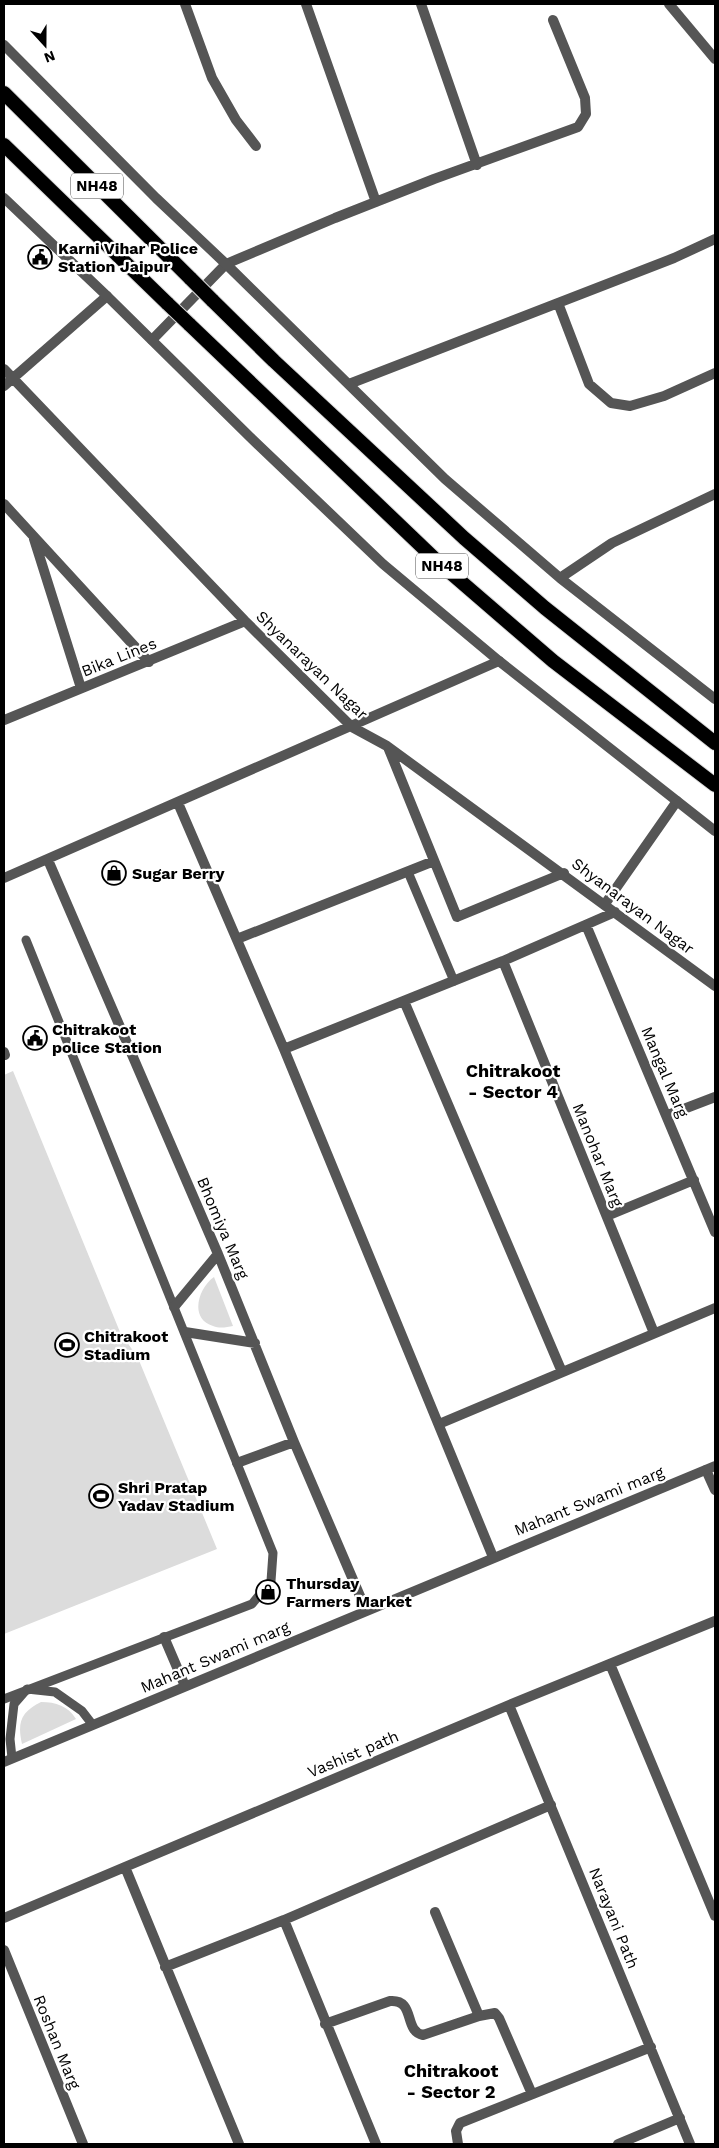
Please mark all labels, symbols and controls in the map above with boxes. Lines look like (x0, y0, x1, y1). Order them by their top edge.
north arrow (20, 20, 70, 70)
text: N (42, 48, 57, 66)
road number: NH48 (71, 174, 123, 198)
place label: Karni Vihar Police Station Jaipur (58, 239, 198, 276)
public building icon: Karni Vihar Police Station Jaipur (27, 244, 53, 270)
road number: NH48 (416, 554, 468, 578)
street label: Shyanarayan Nagar (252, 607, 372, 724)
street label: Bika Lines (79, 633, 159, 681)
street label: Shyanarayan Nagar (568, 854, 698, 958)
shop icon: Sugar Berry (101, 860, 127, 886)
place label: Sugar Berry (132, 864, 226, 883)
place label: Chitrakoot police Station (52, 1020, 162, 1057)
street label: Mangal Marg (637, 1024, 693, 1121)
public building icon: Chitrakoot police Station (22, 1025, 48, 1051)
district label: Chitrakoot - Sector 4 (466, 1060, 560, 1102)
street label: Manohar Marg (569, 1100, 628, 1210)
street label: Bhomiya Marg (193, 1174, 253, 1282)
place label: Chitrakoot Stadium (84, 1327, 168, 1364)
sports icon: Chitrakoot Stadium (54, 1332, 80, 1358)
street label: Mahant Swami marg (511, 1462, 667, 1540)
place label: Shri Pratap Yadav Stadium (118, 1478, 235, 1515)
sports icon: Shri Pratap Yadav Stadium (88, 1483, 114, 1509)
place label: Thursday Farmers Market (286, 1574, 412, 1611)
shop icon: Thursday Farmers Market (255, 1579, 281, 1605)
street label: Mahant Swami marg (138, 1617, 293, 1697)
street label: Vashist path (305, 1726, 401, 1782)
street label: Narayani Path (585, 1865, 643, 1971)
street label: Roshan Marg (29, 1992, 85, 2092)
district label: Chitrakoot - Sector 2 (404, 2060, 498, 2102)

